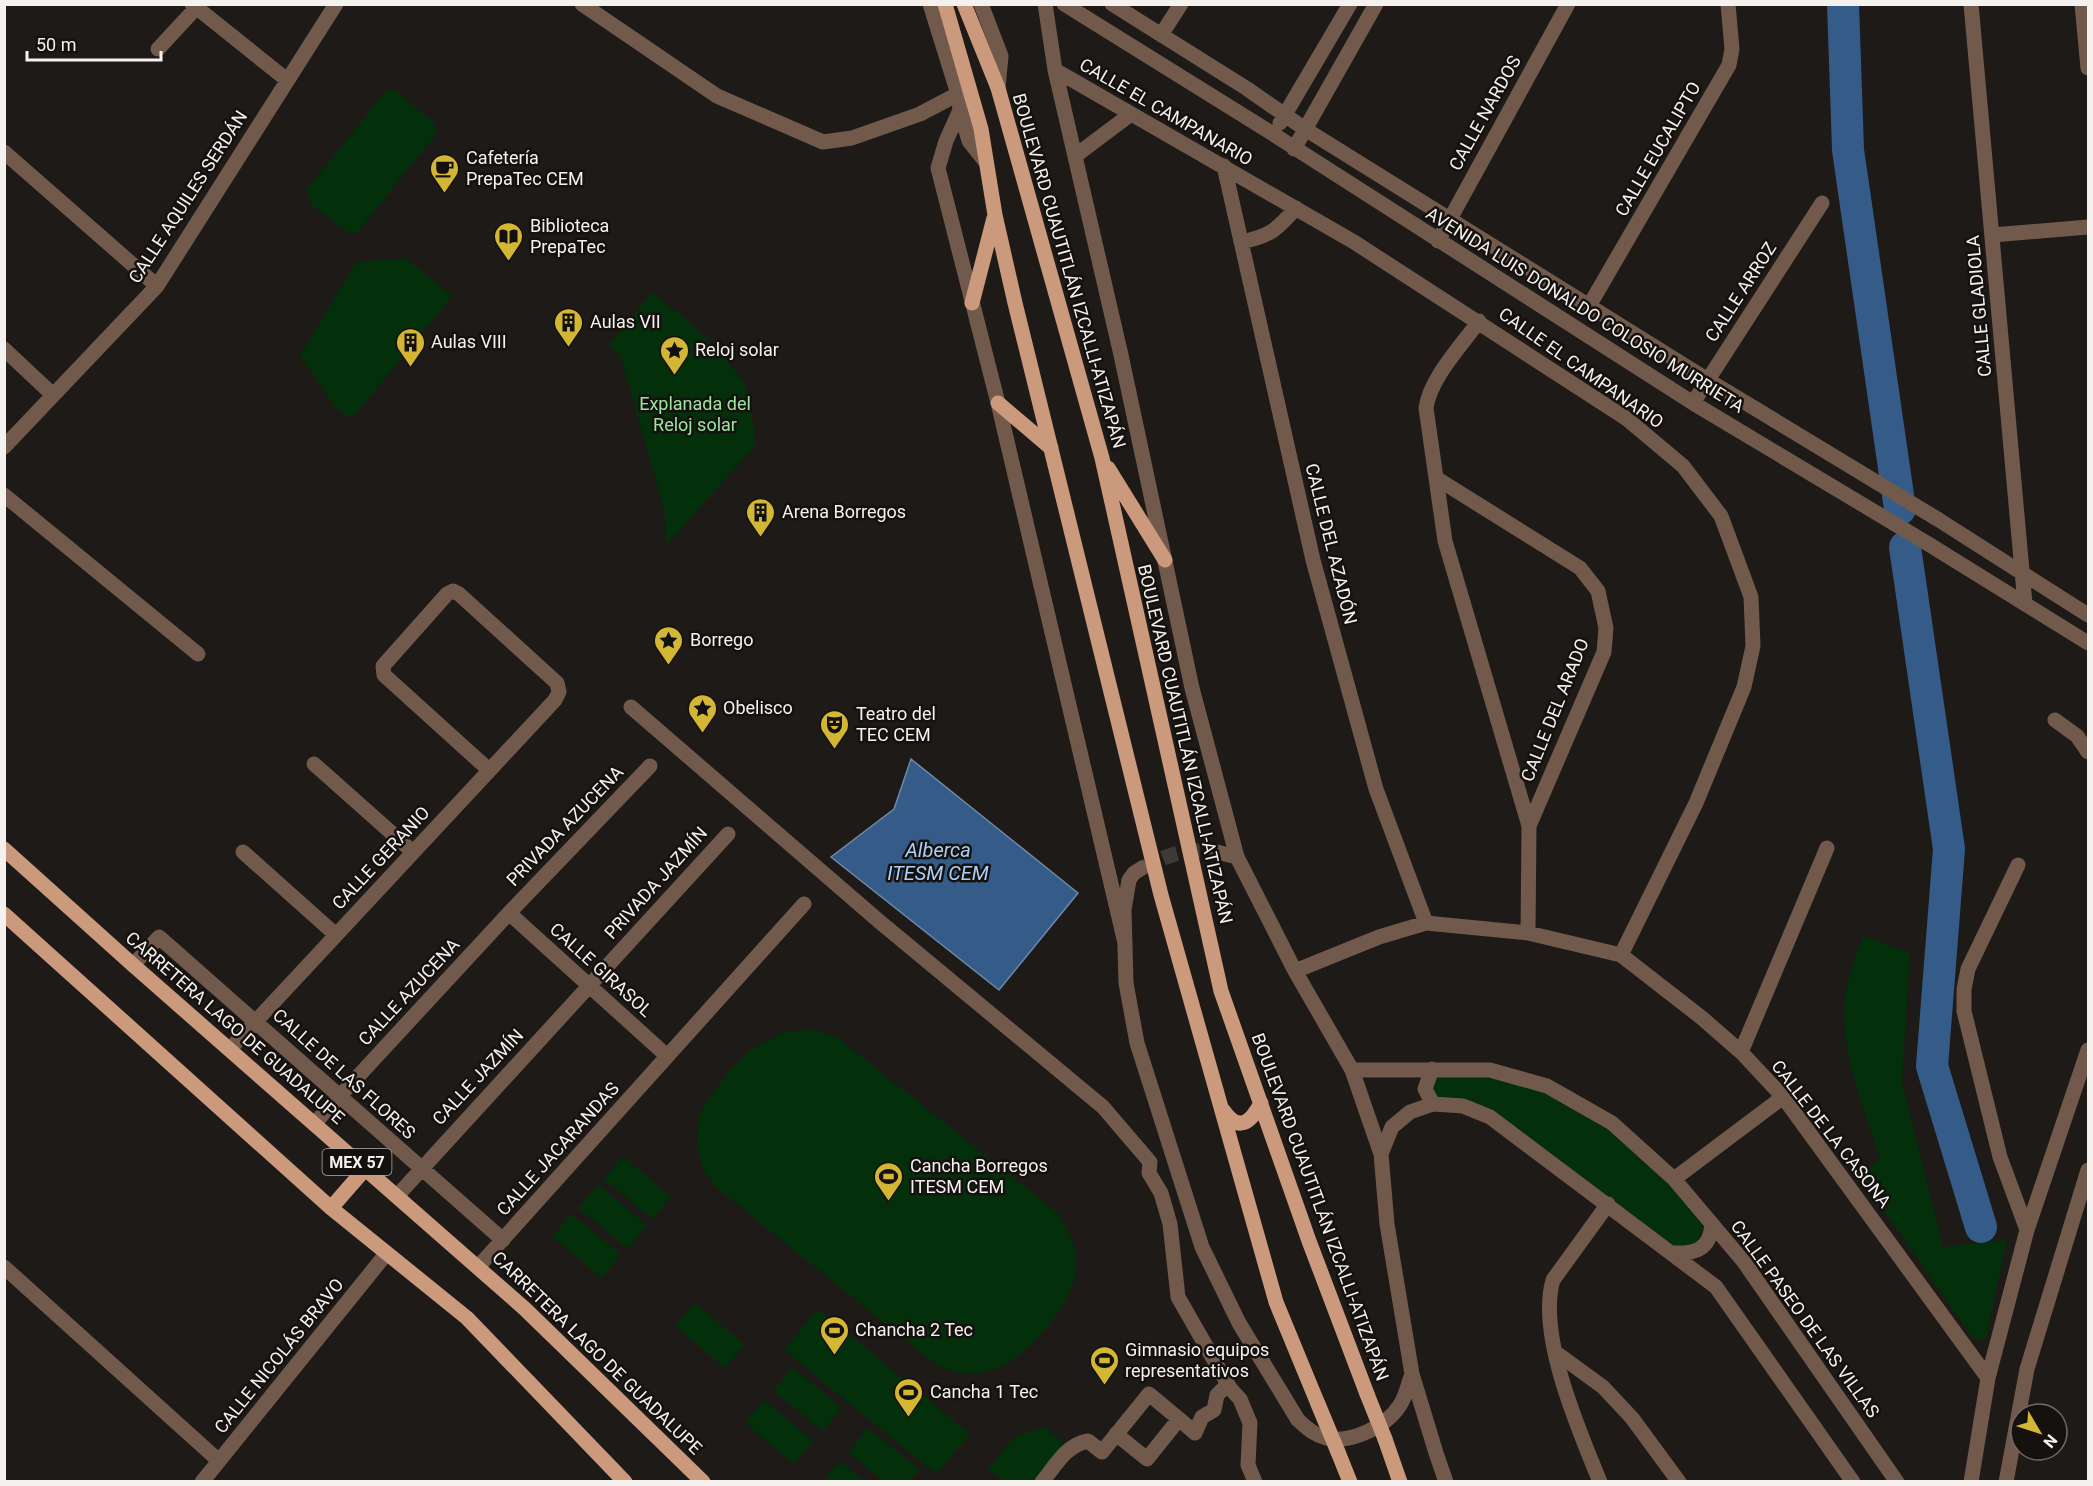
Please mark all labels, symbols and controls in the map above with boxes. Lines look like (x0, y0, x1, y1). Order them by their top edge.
scale bar (27, 24, 160, 62)
text: 50 m (36, 34, 76, 55)
street label: CALLE NARDOS (1444, 51, 1525, 174)
street label: CALLE EL CAMPANARIO (1076, 53, 1256, 170)
street label: CALLE EUCALIPTO (1611, 78, 1705, 220)
street label: BOULEVARD CUAUTITLÁN IZCALLI-ATIZAPÁN (1009, 91, 1130, 451)
street label: CALLE AQUILES SERDÁN (124, 107, 251, 287)
place label: Cafetería PrepaTec CEM (466, 147, 584, 189)
cafe icon: Cafetería PrepaTec CEM (429, 152, 461, 194)
street label: AVENIDA LUIS DONALDO COLOSIO MURRIETA (1422, 202, 1748, 417)
place label: Biblioteca PrepaTec (530, 215, 609, 257)
library icon: Biblioteca PrepaTec (493, 220, 525, 262)
street label: CALLE GLADIOLA (1962, 234, 1995, 378)
street label: CALLE ARROZ (1701, 238, 1781, 345)
street label: CALLE EL CAMPANARIO (1495, 303, 1668, 432)
building icon: Aulas VII (553, 306, 585, 348)
place label: Aulas VII (590, 311, 661, 332)
building icon: Aulas VIII (394, 326, 426, 368)
place label: Aulas VIII (431, 331, 507, 352)
place icon: Reloj solar (658, 334, 690, 376)
place label: Reloj solar (695, 339, 779, 360)
park label: Explanada del Reloj solar (639, 393, 751, 435)
street label: CALLE DEL AZADÓN (1301, 461, 1362, 627)
building icon: Arena Borregos (745, 496, 777, 538)
place label: Arena Borregos (782, 501, 906, 522)
street label: BOULEVARD CUAUTITLÁN IZCALLI-ATIZAPÁN (1134, 562, 1237, 926)
place icon: Borrego (653, 624, 685, 666)
place label: Borrego (690, 629, 753, 650)
street label: CALLE DEL ARADO (1516, 635, 1593, 784)
place icon: Obelisco (686, 692, 718, 734)
place label: Obelisco (723, 697, 793, 718)
place label: Teatro del TEC CEM (856, 703, 936, 745)
theatre icon: Teatro del TEC CEM (819, 708, 851, 750)
street label: PRIVADA AZUCENA (502, 761, 627, 890)
street label: CALLE GERANIO (328, 802, 434, 913)
street label: PRIVADA JAZMÍN (600, 822, 711, 943)
water label: Alberca ITESM CEM (887, 838, 989, 885)
street label: CALLE GIRASOL (546, 918, 657, 1021)
street label: CARRETERA LAGO DE GUADALUPE (122, 927, 349, 1128)
street label: CALLE AZUCENA (354, 934, 464, 1049)
street label: CALLE DE LAS FLORES (269, 1004, 420, 1143)
street label: CALLE JAZMÍN (428, 1024, 527, 1129)
street label: BOULEVARD CUAUTITLÁN IZCALLI-ATIZAPÁN (1248, 1030, 1393, 1384)
street label: CALLE DE LA CASONA (1767, 1056, 1896, 1212)
street label: CALLE JACARANDAS (492, 1077, 623, 1220)
road number: MEX 57 (322, 1149, 392, 1175)
place label: Cancha Borregos ITESM CEM (910, 1155, 1048, 1197)
sports icon: Cancha Borregos ITESM CEM (873, 1160, 905, 1202)
street label: CALLE PASEO DE LAS VILLAS (1727, 1216, 1884, 1422)
street label: CARRETERA LAGO DE GUADALUPE (488, 1247, 706, 1458)
street label: CALLE NICOLÁS BRAVO (210, 1274, 348, 1437)
sports icon: Chancha 2 Tec (818, 1314, 850, 1356)
place label: Chancha 2 Tec (855, 1319, 973, 1340)
place label: Gimnasio equipos representativos (1125, 1339, 1269, 1381)
sports icon: Gimnasio equipos representativos (1088, 1344, 1120, 1386)
sports icon: Cancha 1 Tec (893, 1376, 925, 1418)
place label: Cancha 1 Tec (930, 1381, 1038, 1402)
north arrow (2009, 1402, 2069, 1462)
text: N (2039, 1431, 2061, 1451)

